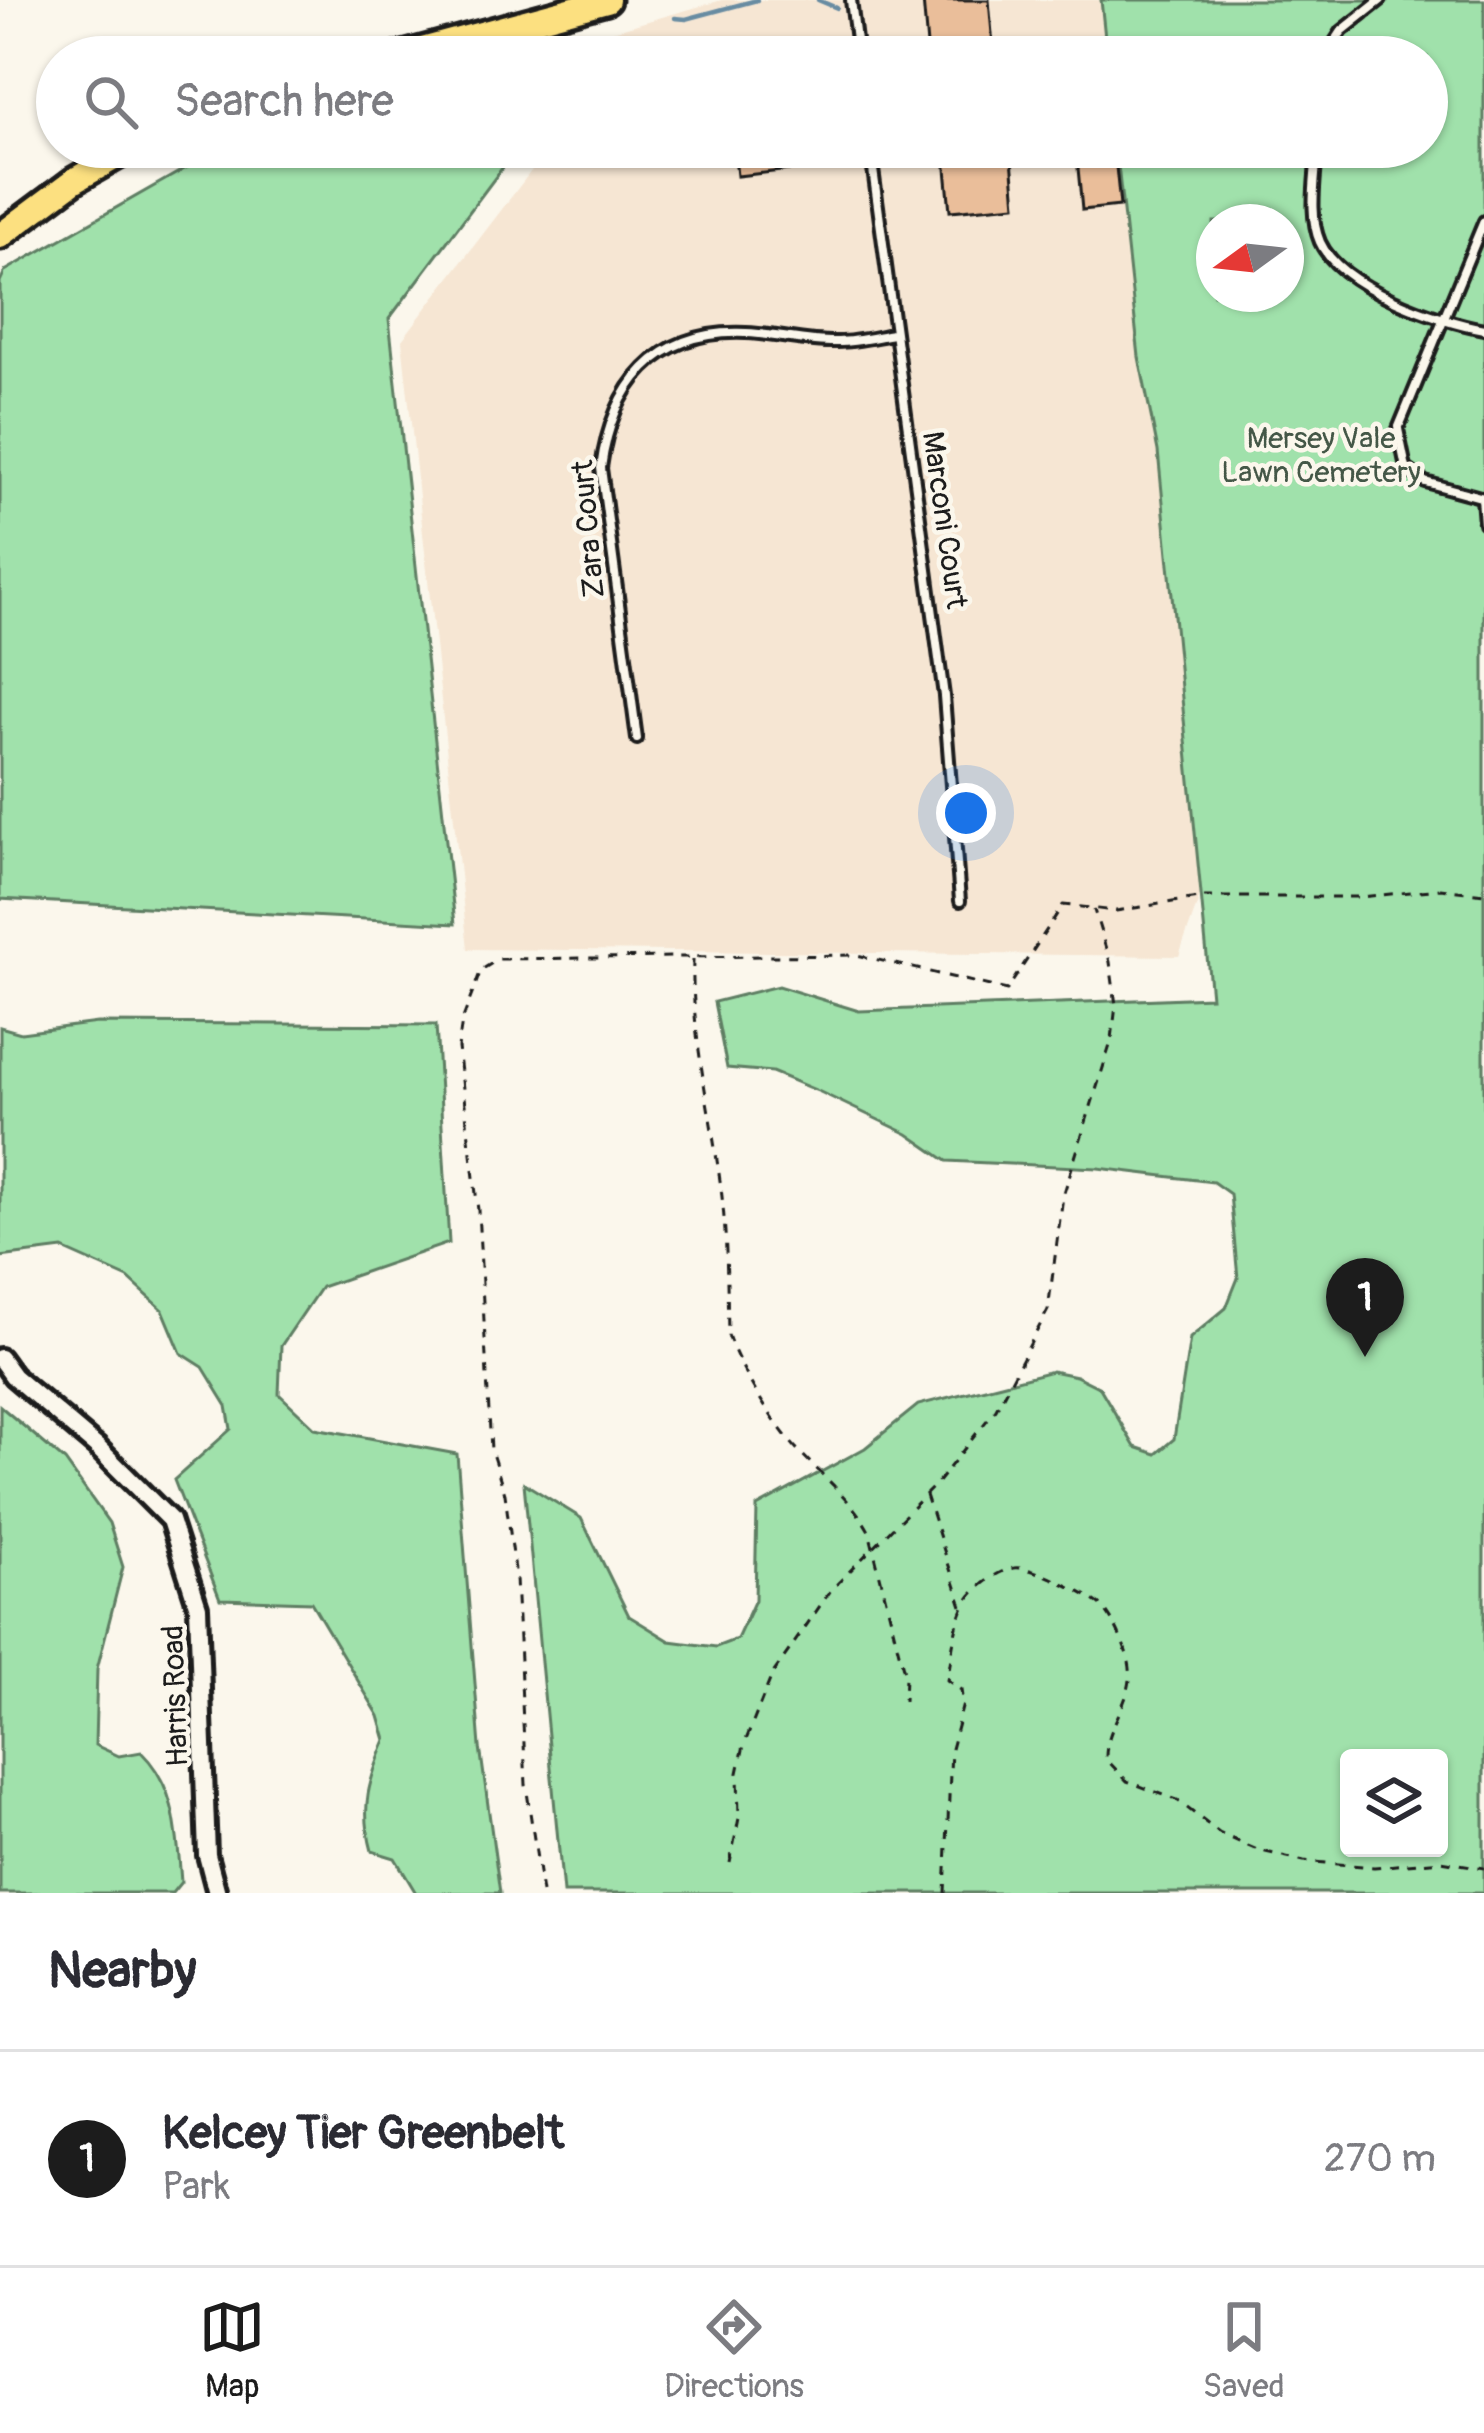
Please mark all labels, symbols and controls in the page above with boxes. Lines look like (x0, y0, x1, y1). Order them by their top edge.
search box (36, 36, 1448, 168)
icon: search (78, 69, 144, 135)
text: Search here (174, 74, 394, 130)
north arrow (1196, 204, 1304, 312)
park label: Mersey Vale Lawn Cemetery (1221, 420, 1421, 491)
street label: Marconi Court (914, 429, 975, 612)
street label: Zara Court (564, 458, 613, 599)
your location (936, 783, 996, 843)
pin: 1 (1326, 1258, 1404, 1357)
street label: Harris Road (155, 1625, 196, 1767)
map controls (1340, 1749, 1448, 1857)
button: layers (1340, 1749, 1448, 1857)
text: Nearby (48, 1939, 196, 2003)
text: Kelcey Tier Greenbelt (162, 2106, 564, 2162)
text: 1 (79, 2134, 95, 2183)
text: 270 m (1324, 2134, 1436, 2183)
text: Park (162, 2162, 230, 2211)
tab: Map (199, 2294, 265, 2407)
tab: Directions (664, 2294, 804, 2407)
tab: Saved (1203, 2294, 1285, 2407)

